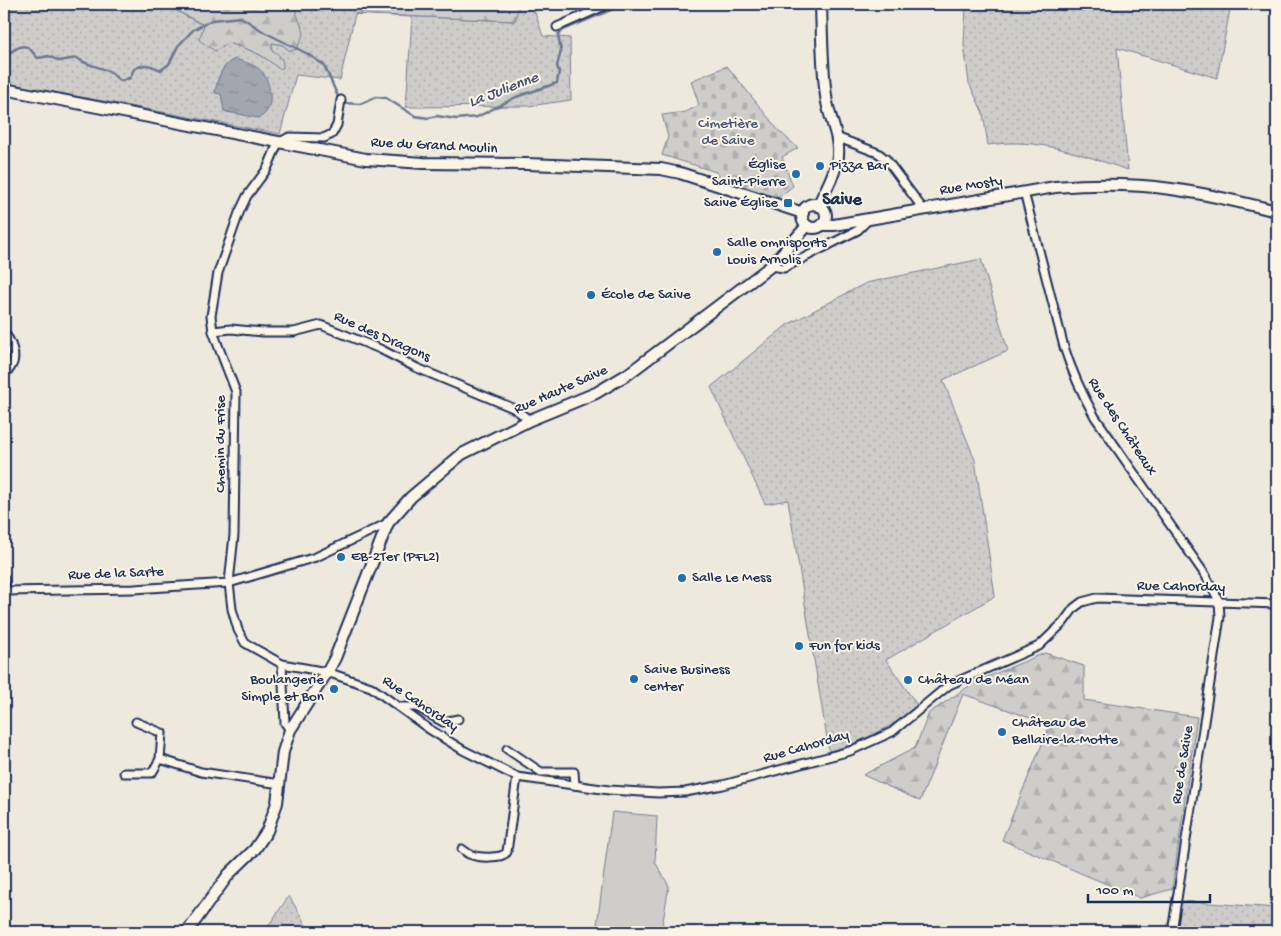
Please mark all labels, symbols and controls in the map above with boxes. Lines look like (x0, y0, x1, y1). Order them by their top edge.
water label: La Julienne (466, 69, 542, 113)
park label: Cimetière de Saive (698, 115, 758, 150)
street label: Rue du Grand Moulin (370, 134, 498, 158)
place label: Église Saint-Pierre (712, 156, 786, 191)
place label: Pizza Bar (829, 157, 890, 175)
marker: Pizza Bar (814, 160, 826, 172)
marker: Église Saint-Pierre (790, 168, 802, 180)
street label: Rue Mosty (938, 172, 1004, 200)
district label: Saive (822, 190, 862, 211)
place label: Saive Église (704, 194, 778, 212)
marker: Saive Église (782, 197, 794, 209)
place label: Salle omnisports Louis Arnolis (727, 234, 827, 269)
marker: Salle omnisports Louis Arnolis (711, 246, 723, 258)
place label: École de Saive (601, 286, 691, 304)
marker: École de Saive (585, 289, 597, 301)
street label: Rue des Dragons (331, 308, 434, 367)
street label: Rue Haute Saive (511, 361, 611, 419)
street label: Rue des Châteaux (1084, 375, 1160, 480)
street label: Chemin du Frise (212, 395, 230, 493)
place label: EB-2Ter (PFL2) (351, 548, 440, 566)
marker: EB-2Ter (PFL2) (335, 551, 347, 563)
street label: Rue de la Sarte (68, 563, 165, 585)
place label: Salle Le Mess (692, 569, 772, 587)
marker: Salle Le Mess (676, 572, 688, 584)
street label: Rue Cahorday (1137, 577, 1226, 597)
place label: Fun for kids (808, 637, 880, 655)
marker: Fun for kids (793, 640, 805, 652)
place label: Saive Business center (644, 661, 730, 696)
place label: Boulangerie Simple et Bon (241, 671, 324, 706)
place label: Château de Méan (918, 671, 1029, 689)
street label: Rue Cahorday (378, 672, 462, 736)
marker: Saive Business center (628, 673, 640, 685)
marker: Château de Méan (902, 674, 914, 686)
marker: Boulangerie Simple et Bon (328, 683, 340, 695)
place label: Château de Bellaire-la-Motte (1011, 714, 1118, 749)
street label: Rue de Saive (1168, 724, 1198, 806)
street label: Rue Cahorday (761, 726, 852, 768)
marker: Château de Bellaire-la-Motte (996, 726, 1008, 738)
scale bar (1088, 871, 1211, 903)
text: 100 m (1095, 882, 1134, 900)

